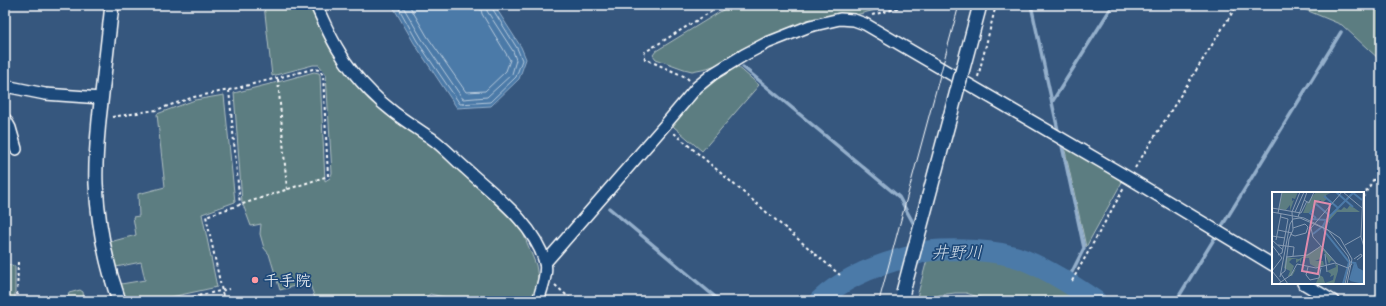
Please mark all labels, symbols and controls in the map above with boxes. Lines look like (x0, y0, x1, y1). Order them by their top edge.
inset map (1272, 192, 1364, 284)
water label: 井野川 (932, 242, 983, 263)
place label: 千手院 (263, 271, 311, 291)
marker: 千手院 (250, 275, 260, 285)

